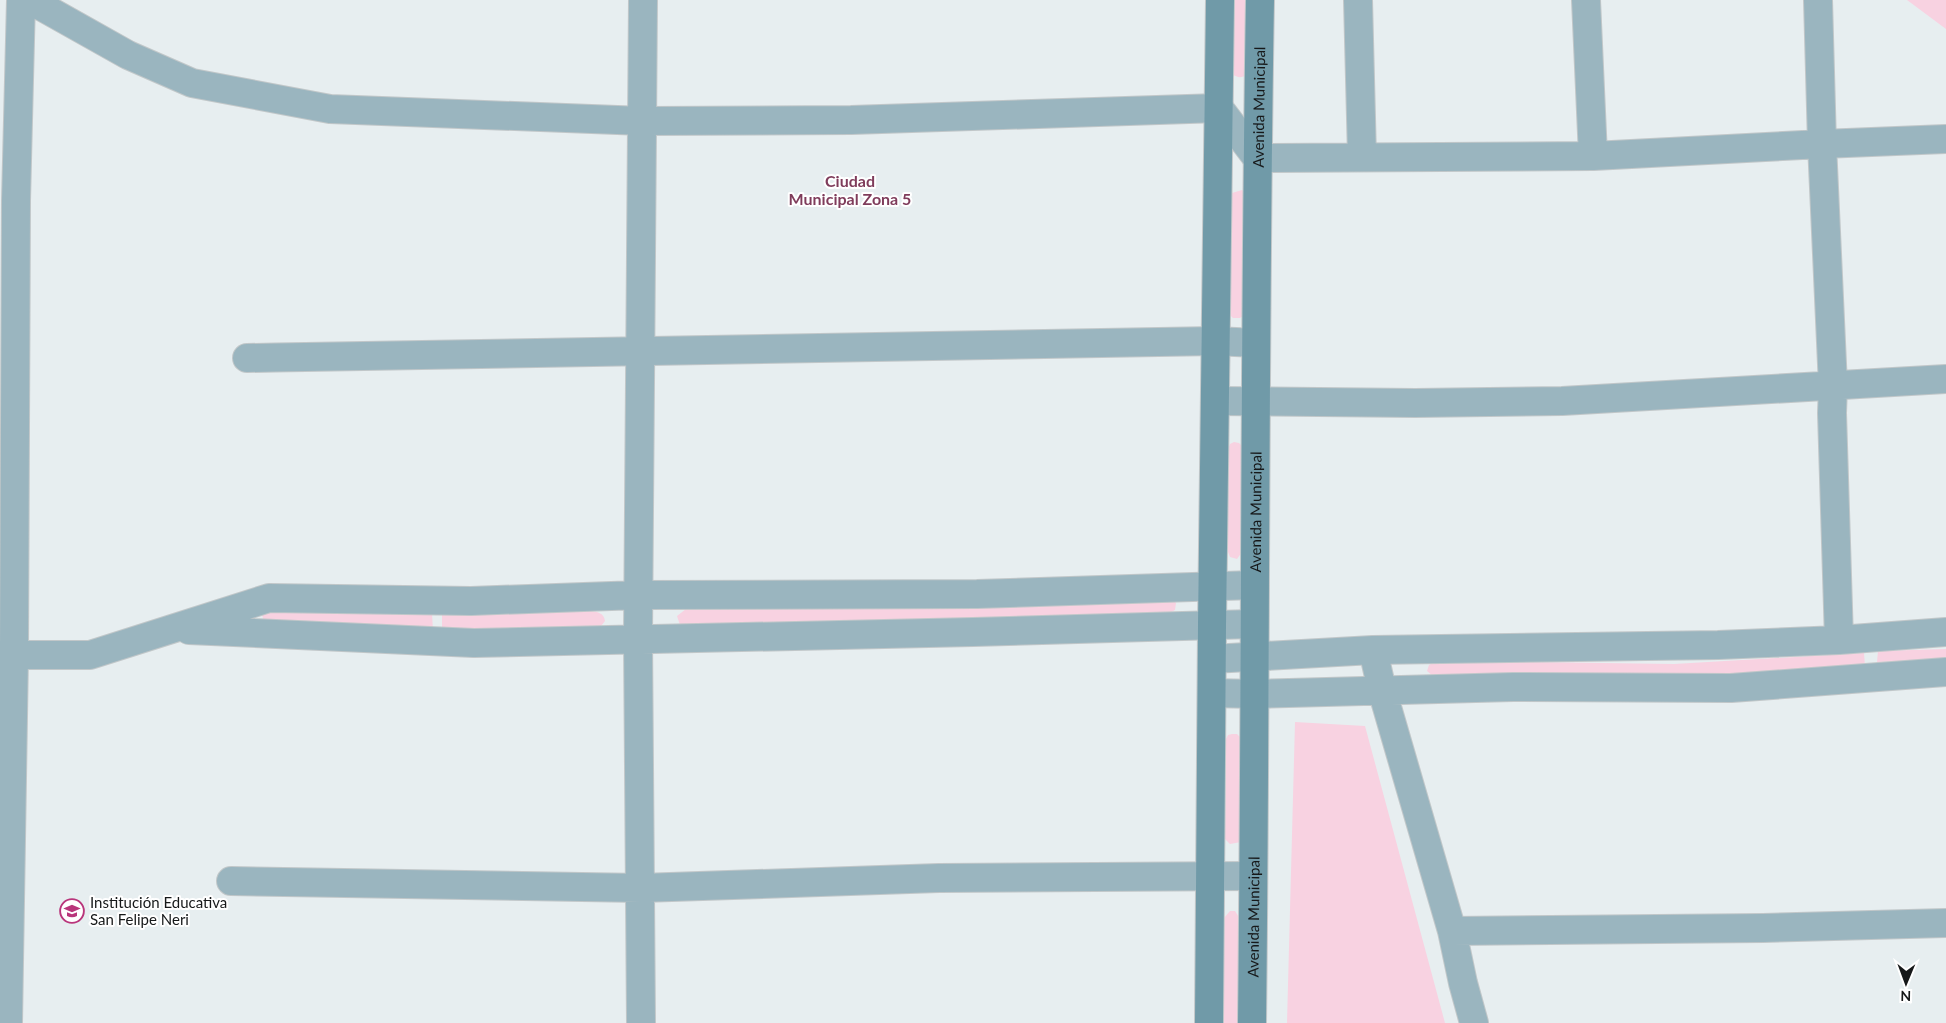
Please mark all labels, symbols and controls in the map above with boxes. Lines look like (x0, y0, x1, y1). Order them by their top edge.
street label: Avenida Municipal (1249, 46, 1268, 168)
district label: Ciudad Municipal Zona 5 (789, 171, 911, 208)
street label: Avenida Municipal (1246, 451, 1265, 573)
street label: Avenida Municipal (1243, 856, 1263, 978)
place label: Institución Educativa San Felipe Neri (90, 893, 227, 928)
school or university icon: Institución Educativa San Felipe Neri (59, 898, 85, 924)
north arrow (1881, 958, 1931, 1008)
text: N (1900, 988, 1911, 1005)

